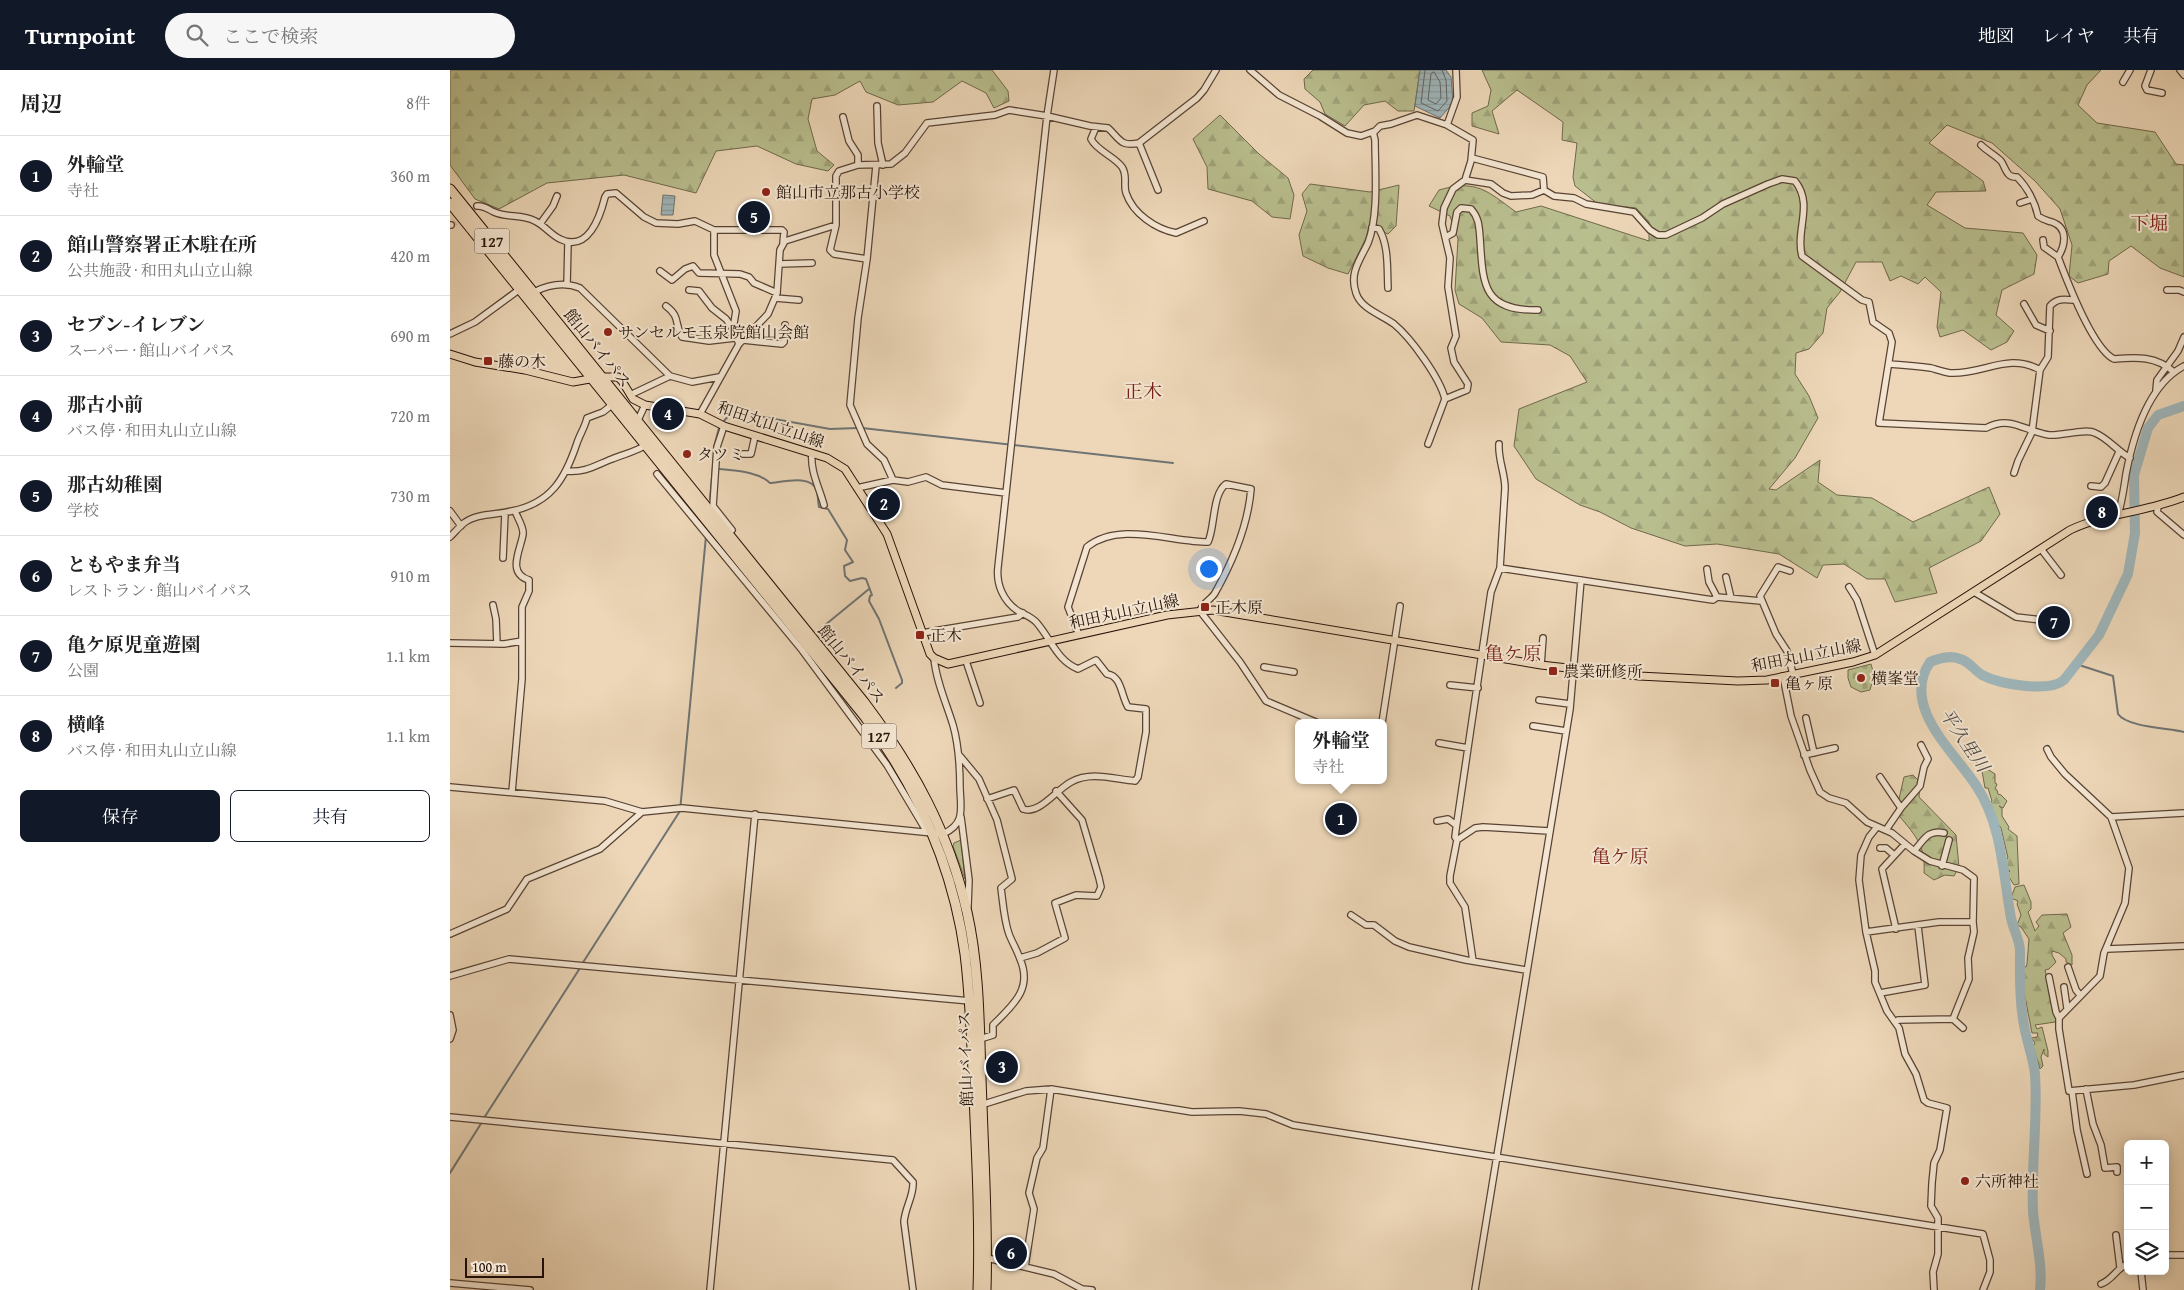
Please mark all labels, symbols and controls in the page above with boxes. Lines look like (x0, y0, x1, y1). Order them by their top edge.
search box (165, 13, 515, 58)
text: Turnpoint (25, 18, 135, 53)
icon: search (183, 21, 211, 49)
text: ここで検索 (223, 22, 318, 50)
text: 地図 (1978, 22, 2014, 49)
text: レイヤ (2042, 22, 2095, 49)
text: 共有 (2123, 22, 2159, 49)
text: 周辺 (20, 88, 62, 119)
text: 8件 (406, 91, 430, 115)
text: 外輪堂 (67, 150, 124, 178)
text: 1 (32, 164, 40, 188)
text: 360 m (390, 164, 430, 188)
text: 寺社 (67, 178, 99, 202)
place label: 館山市立那古小学校 (776, 180, 920, 204)
marker: 館山市立那古小学校 (760, 186, 772, 198)
pin: 5 (738, 198, 770, 236)
district label: 下堀 (2130, 209, 2168, 237)
road number: 127 (474, 228, 510, 254)
text: 館山警察署正木駐在所 (67, 230, 257, 258)
text: 2 (32, 244, 40, 268)
text: 420 m (390, 244, 430, 268)
text: 公共施設 · 和田丸山立山線 (67, 258, 253, 282)
street label: 館山バイパス (559, 303, 637, 393)
text: セブン-イレブン (67, 310, 205, 338)
place label: サンセルモ玉泉院館山会館 (618, 320, 809, 344)
text: 3 (32, 324, 40, 348)
text: 690 m (390, 324, 430, 348)
marker: サンセルモ玉泉院館山会館 (602, 326, 614, 338)
text: スーパー · 館山バイパス (67, 338, 235, 362)
place label: 藤の木 (498, 349, 546, 373)
marker: 藤の木 (482, 355, 494, 367)
district label: 正木 (1124, 377, 1162, 405)
text: 那古小前 (67, 390, 143, 418)
street label: 和田丸山立山線 (714, 394, 828, 454)
pin: 4 (652, 395, 684, 433)
text: 4 (32, 404, 40, 428)
text: 720 m (390, 404, 430, 428)
text: バス停 · 和田丸山立山線 (67, 418, 237, 442)
place label: タツミ (697, 442, 745, 466)
marker: タツミ (681, 448, 693, 460)
text: 那古幼稚園 (67, 470, 162, 498)
text: 5 (32, 484, 40, 508)
text: 730 m (390, 484, 430, 508)
pin: 2 (868, 485, 900, 523)
pin: 8 (2086, 493, 2118, 531)
text: 学校 (67, 498, 99, 522)
text: ともやま弁当 (67, 550, 181, 578)
your location (1196, 556, 1222, 582)
text: 6 (32, 564, 40, 588)
text: 910 m (390, 564, 430, 588)
text: レストラン · 館山バイパス (67, 578, 252, 602)
street label: 和田丸山立山線 (1067, 588, 1181, 634)
place label: 正木原 (1215, 595, 1263, 619)
marker: 正木原 (1199, 601, 1211, 613)
pin: 7 (2038, 603, 2070, 641)
street label: 館山バイパス (813, 619, 891, 709)
place label: 正木 (930, 623, 962, 647)
marker: 正木 (914, 629, 926, 641)
text: 亀ケ原児童遊園 (67, 630, 200, 658)
street label: 和田丸山立山線 (1749, 633, 1863, 677)
district label: 亀ケ原 (1484, 639, 1542, 667)
text: 7 (32, 644, 40, 668)
text: 1.1 km (386, 644, 430, 668)
text: 公園 (67, 658, 99, 682)
place label: 農業研修所 (1563, 659, 1643, 683)
marker: 農業研修所 (1547, 665, 1559, 677)
place label: 横峯堂 (1871, 666, 1919, 690)
place label: 亀ヶ原 (1785, 671, 1833, 695)
marker: 横峯堂 (1855, 672, 1867, 684)
marker: 亀ヶ原 (1769, 677, 1781, 689)
water label: 平久里川 (1934, 703, 1997, 779)
text: 横峰 (67, 710, 105, 738)
popup (1295, 719, 1387, 784)
text: 8 (32, 724, 40, 748)
text: 1.1 km (386, 724, 430, 748)
road number: 127 (862, 724, 896, 748)
text: 外輪堂 (1312, 726, 1370, 754)
text: バス停 · 和田丸山立山線 (67, 738, 237, 762)
text: 寺社 (1312, 754, 1345, 778)
button: 保存 (20, 790, 220, 842)
button: 共有 (230, 790, 430, 842)
pin: 1 (1325, 800, 1357, 838)
district label: 亀ケ原 (1591, 842, 1649, 870)
street label: 館山バイパス (951, 1011, 979, 1107)
pin: 3 (986, 1048, 1018, 1086)
map controls (2124, 1140, 2169, 1275)
button: + (2124, 1140, 2169, 1185)
place label: 六所神社 (1975, 1169, 2039, 1193)
marker: 六所神社 (1959, 1175, 1971, 1187)
button: − (2124, 1185, 2169, 1230)
button: layers (2124, 1230, 2169, 1275)
pin: 6 (995, 1234, 1027, 1272)
scale bar (465, 1255, 544, 1278)
text: 100 m (472, 1257, 507, 1277)

